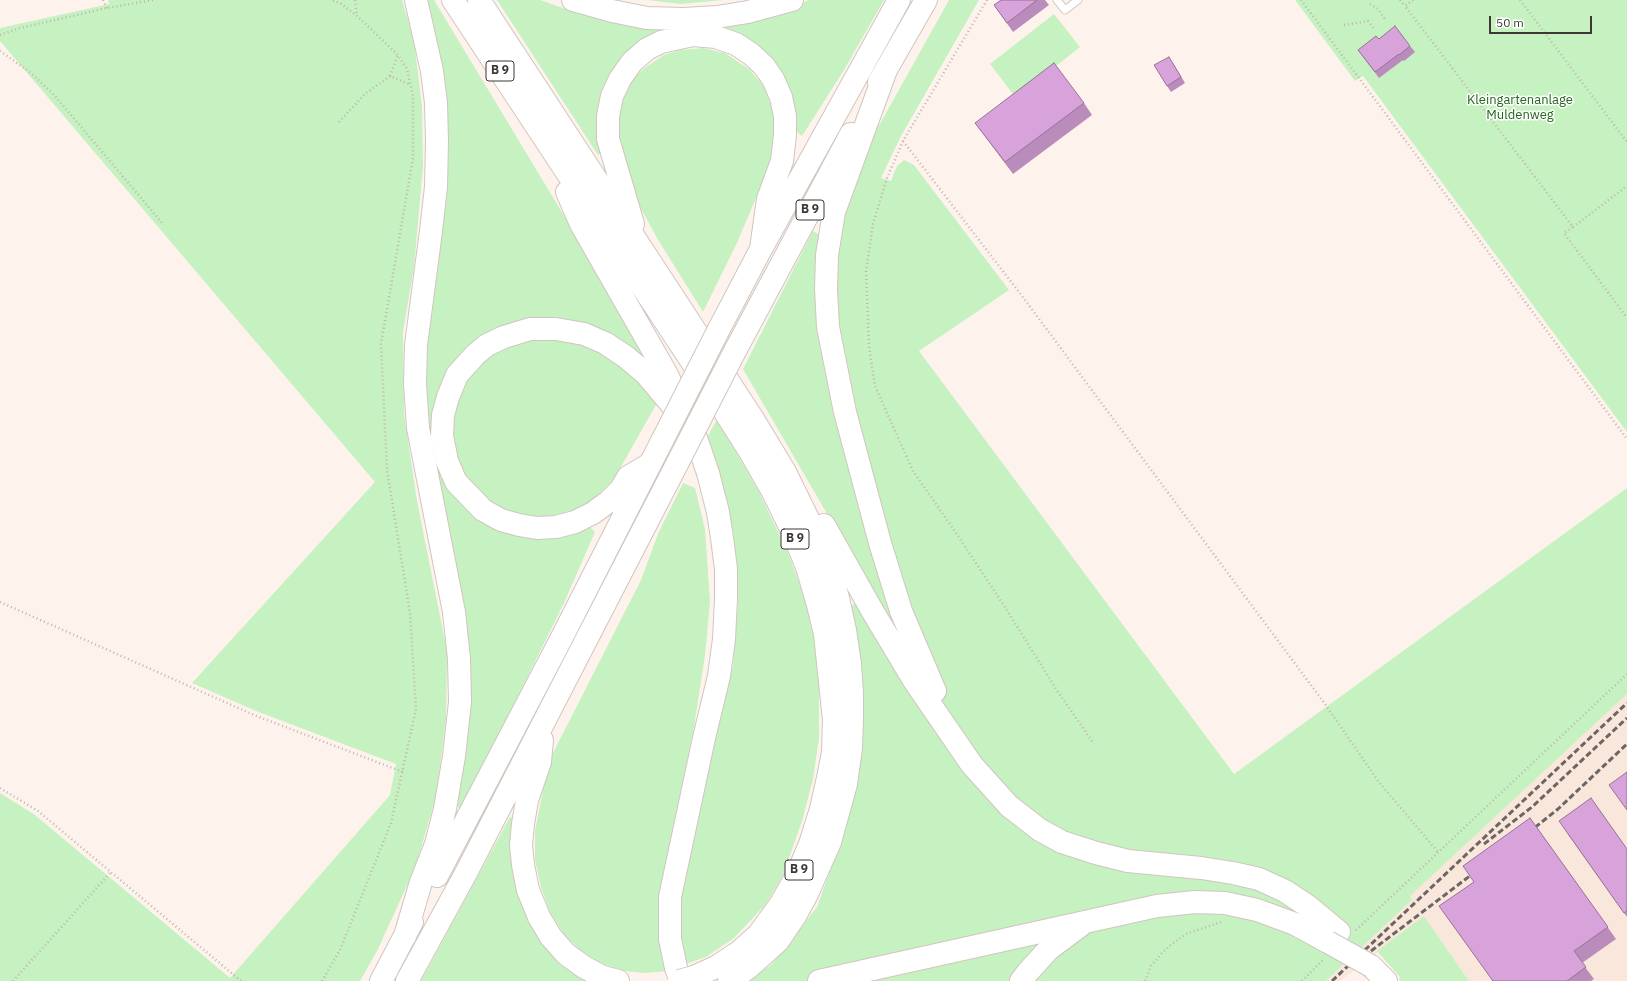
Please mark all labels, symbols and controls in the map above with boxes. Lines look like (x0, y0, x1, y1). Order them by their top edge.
scale bar (1491, 8, 1594, 34)
text: 50 m (1496, 15, 1524, 30)
road number: B 9 (486, 61, 514, 81)
park label: Kleingartenanlage Muldenweg (1467, 92, 1573, 123)
road number: B 9 (796, 200, 824, 220)
road number: B 9 (781, 529, 809, 549)
road number: B 9 (785, 860, 813, 880)

